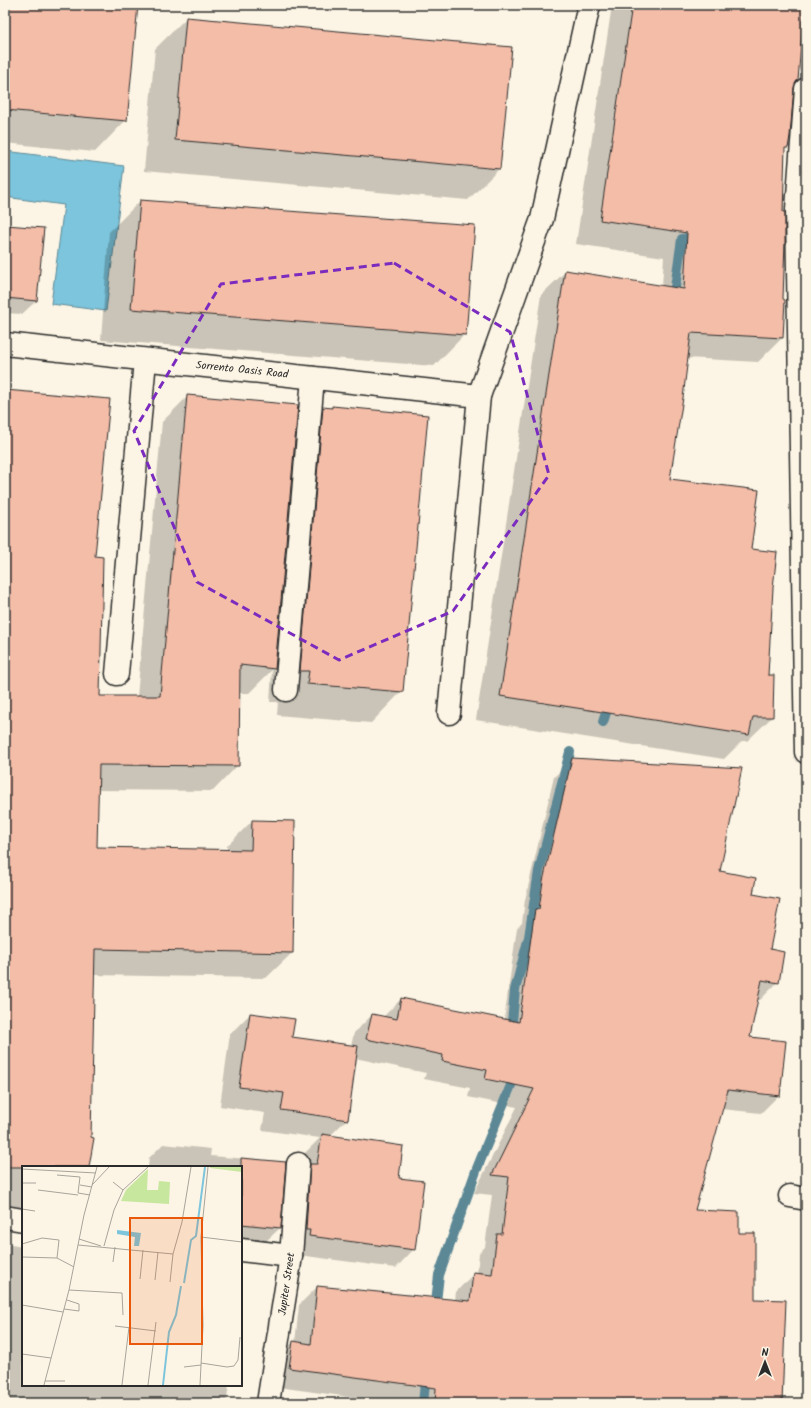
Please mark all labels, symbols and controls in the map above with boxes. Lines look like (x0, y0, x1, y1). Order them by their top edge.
street label: Sorrento Oasis Road (195, 356, 290, 384)
inset map (22, 1166, 242, 1386)
street label: Jupiter Street (274, 1251, 300, 1317)
north arrow (745, 1342, 785, 1382)
text: N (762, 1344, 769, 1362)

